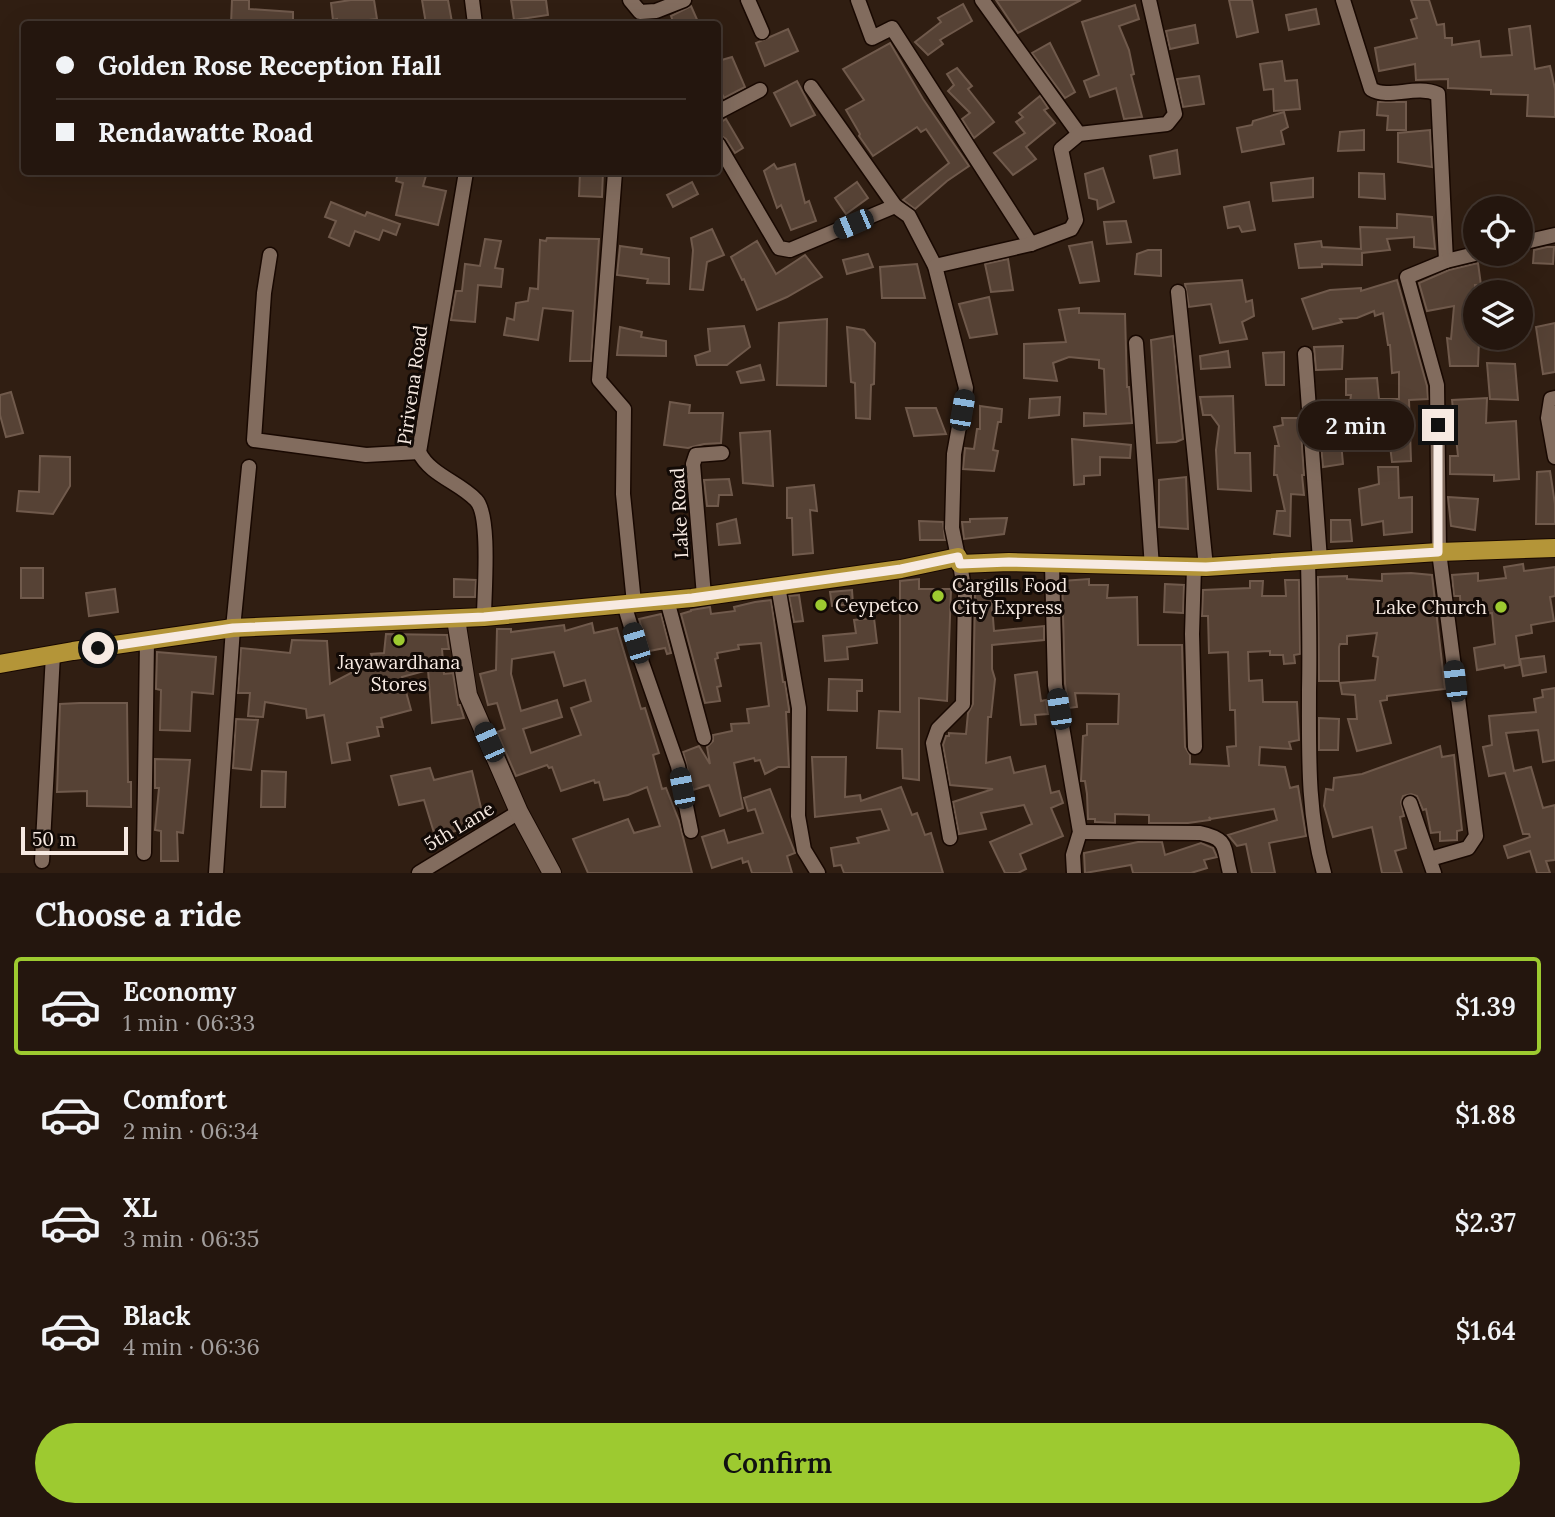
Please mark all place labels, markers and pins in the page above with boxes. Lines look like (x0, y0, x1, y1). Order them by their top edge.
place label: Cargills Food City Express (952, 573, 1067, 619)
marker: Cargills Food City Express (930, 588, 946, 604)
place label: Ceypetco (835, 593, 919, 617)
place label: Lake Church (1375, 595, 1487, 619)
marker: Ceypetco (813, 597, 829, 613)
marker: Lake Church (1493, 599, 1509, 615)
marker: Jayawardhana Stores (391, 632, 407, 648)
place label: Jayawardhana Stores (337, 650, 461, 696)

